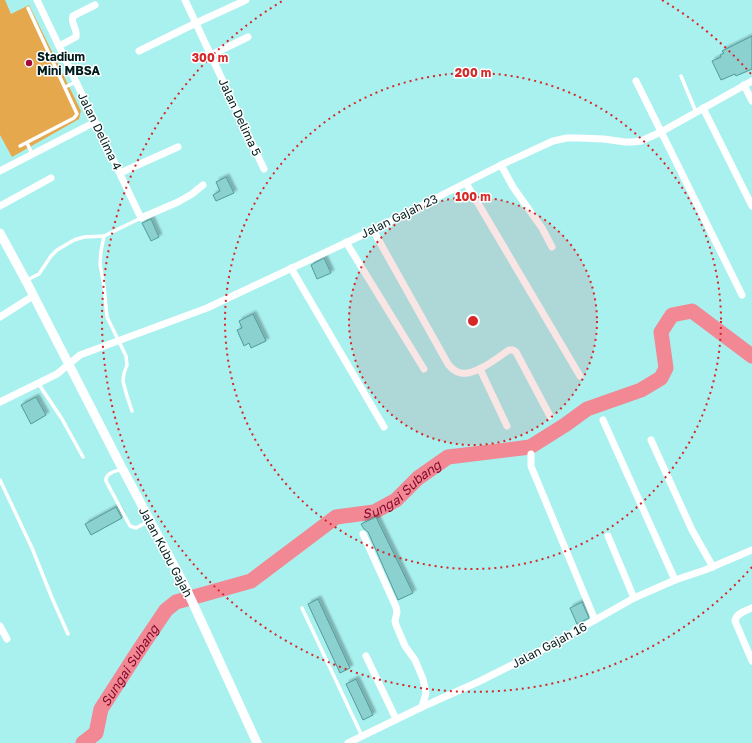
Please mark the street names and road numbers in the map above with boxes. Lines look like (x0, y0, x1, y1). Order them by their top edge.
street label: Jalan Delima 5 (215, 76, 265, 158)
street label: Jalan Delima 4 (75, 90, 125, 172)
street label: Jalan Gajah 23 (358, 191, 440, 241)
street label: Jalan Kubu Gajah (136, 504, 196, 600)
street label: Jalan Gajah 16 (509, 619, 589, 671)

